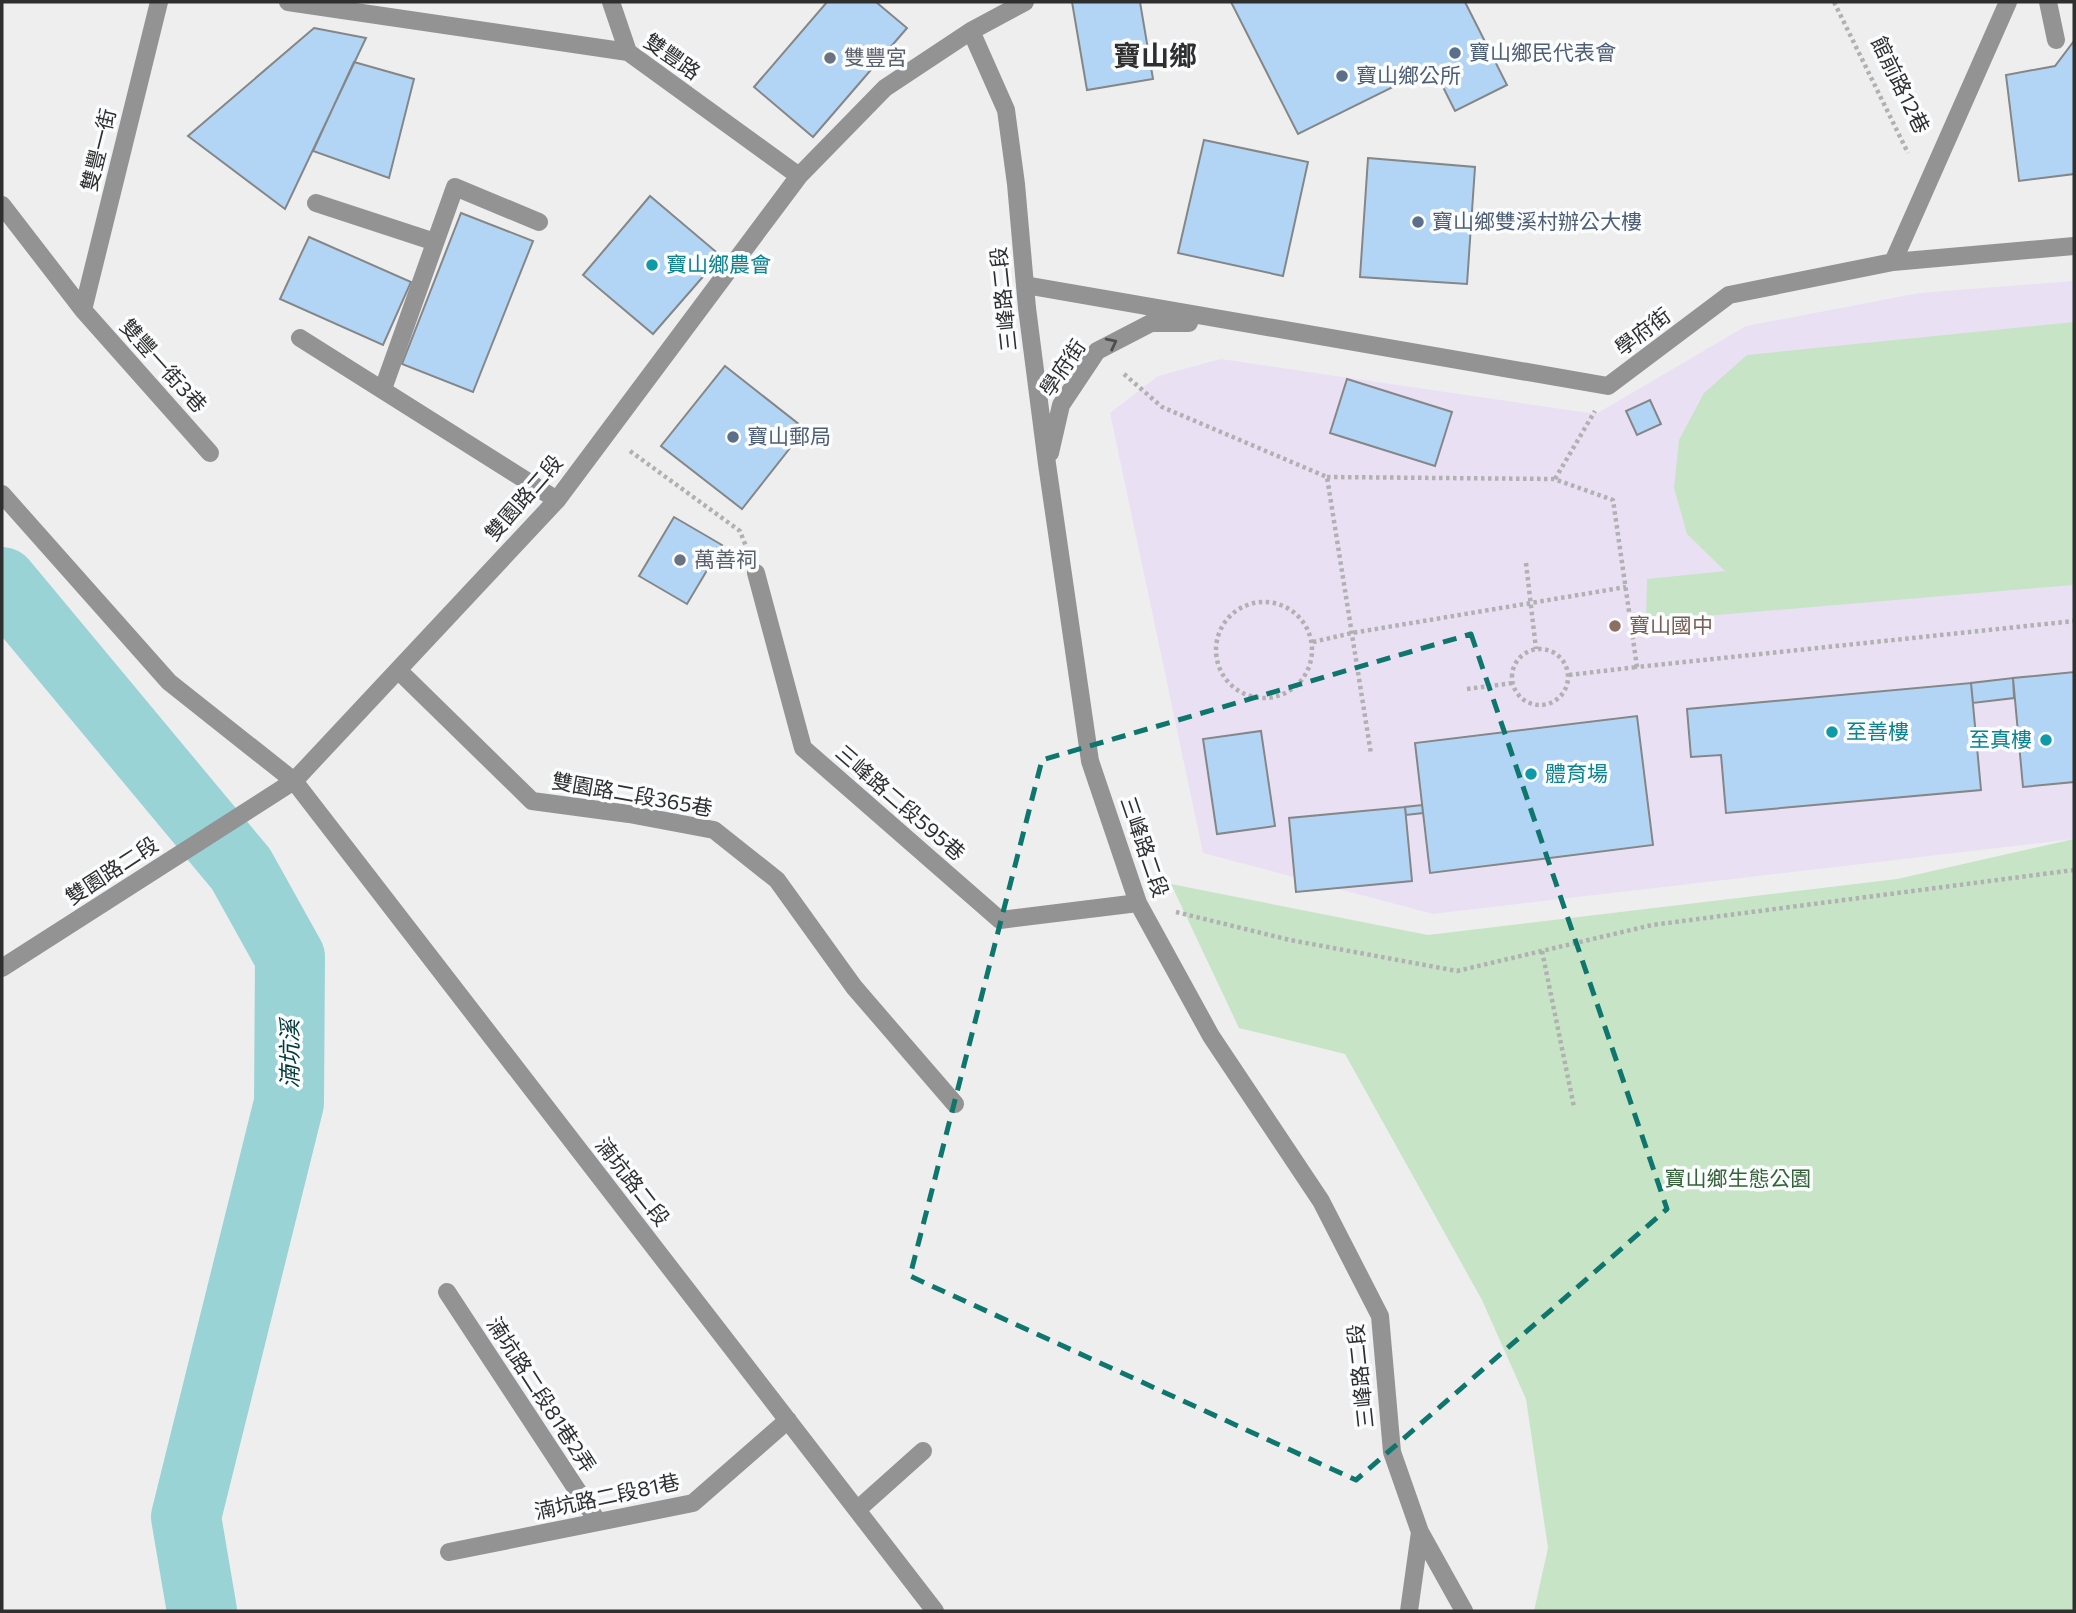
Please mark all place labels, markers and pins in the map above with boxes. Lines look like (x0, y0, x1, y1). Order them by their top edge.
place label: 寶山鄉民代表會 (1469, 39, 1616, 64)
place label: 雙豐宮 (844, 44, 907, 69)
marker: 寶山鄉民代表會 (1447, 45, 1463, 61)
marker: 雙豐宮 (822, 50, 838, 66)
place label: 寶山鄉公所 (1356, 62, 1461, 87)
marker: 寶山鄉公所 (1334, 68, 1350, 84)
place label: 寶山鄉雙溪村辦公大樓 (1432, 208, 1642, 233)
marker: 寶山鄉雙溪村辦公大樓 (1410, 214, 1426, 230)
place label: 寶山鄉農會 (666, 251, 771, 276)
marker: 寶山鄉農會 (644, 257, 660, 273)
place label: 寶山郵局 (747, 423, 831, 448)
marker: 寶山郵局 (725, 429, 741, 445)
place label: 萬善祠 (694, 546, 757, 571)
marker: 萬善祠 (672, 552, 688, 568)
place label: 寶山國中 (1629, 612, 1713, 637)
marker: 寶山國中 (1607, 618, 1623, 634)
place label: 至善樓 (1846, 718, 1909, 743)
marker: 至善樓 (1824, 724, 1840, 740)
place label: 至真樓 (1969, 726, 2032, 751)
marker: 至真樓 (2038, 732, 2054, 748)
place label: 體育場 (1545, 760, 1608, 785)
marker: 體育場 (1523, 766, 1539, 782)

